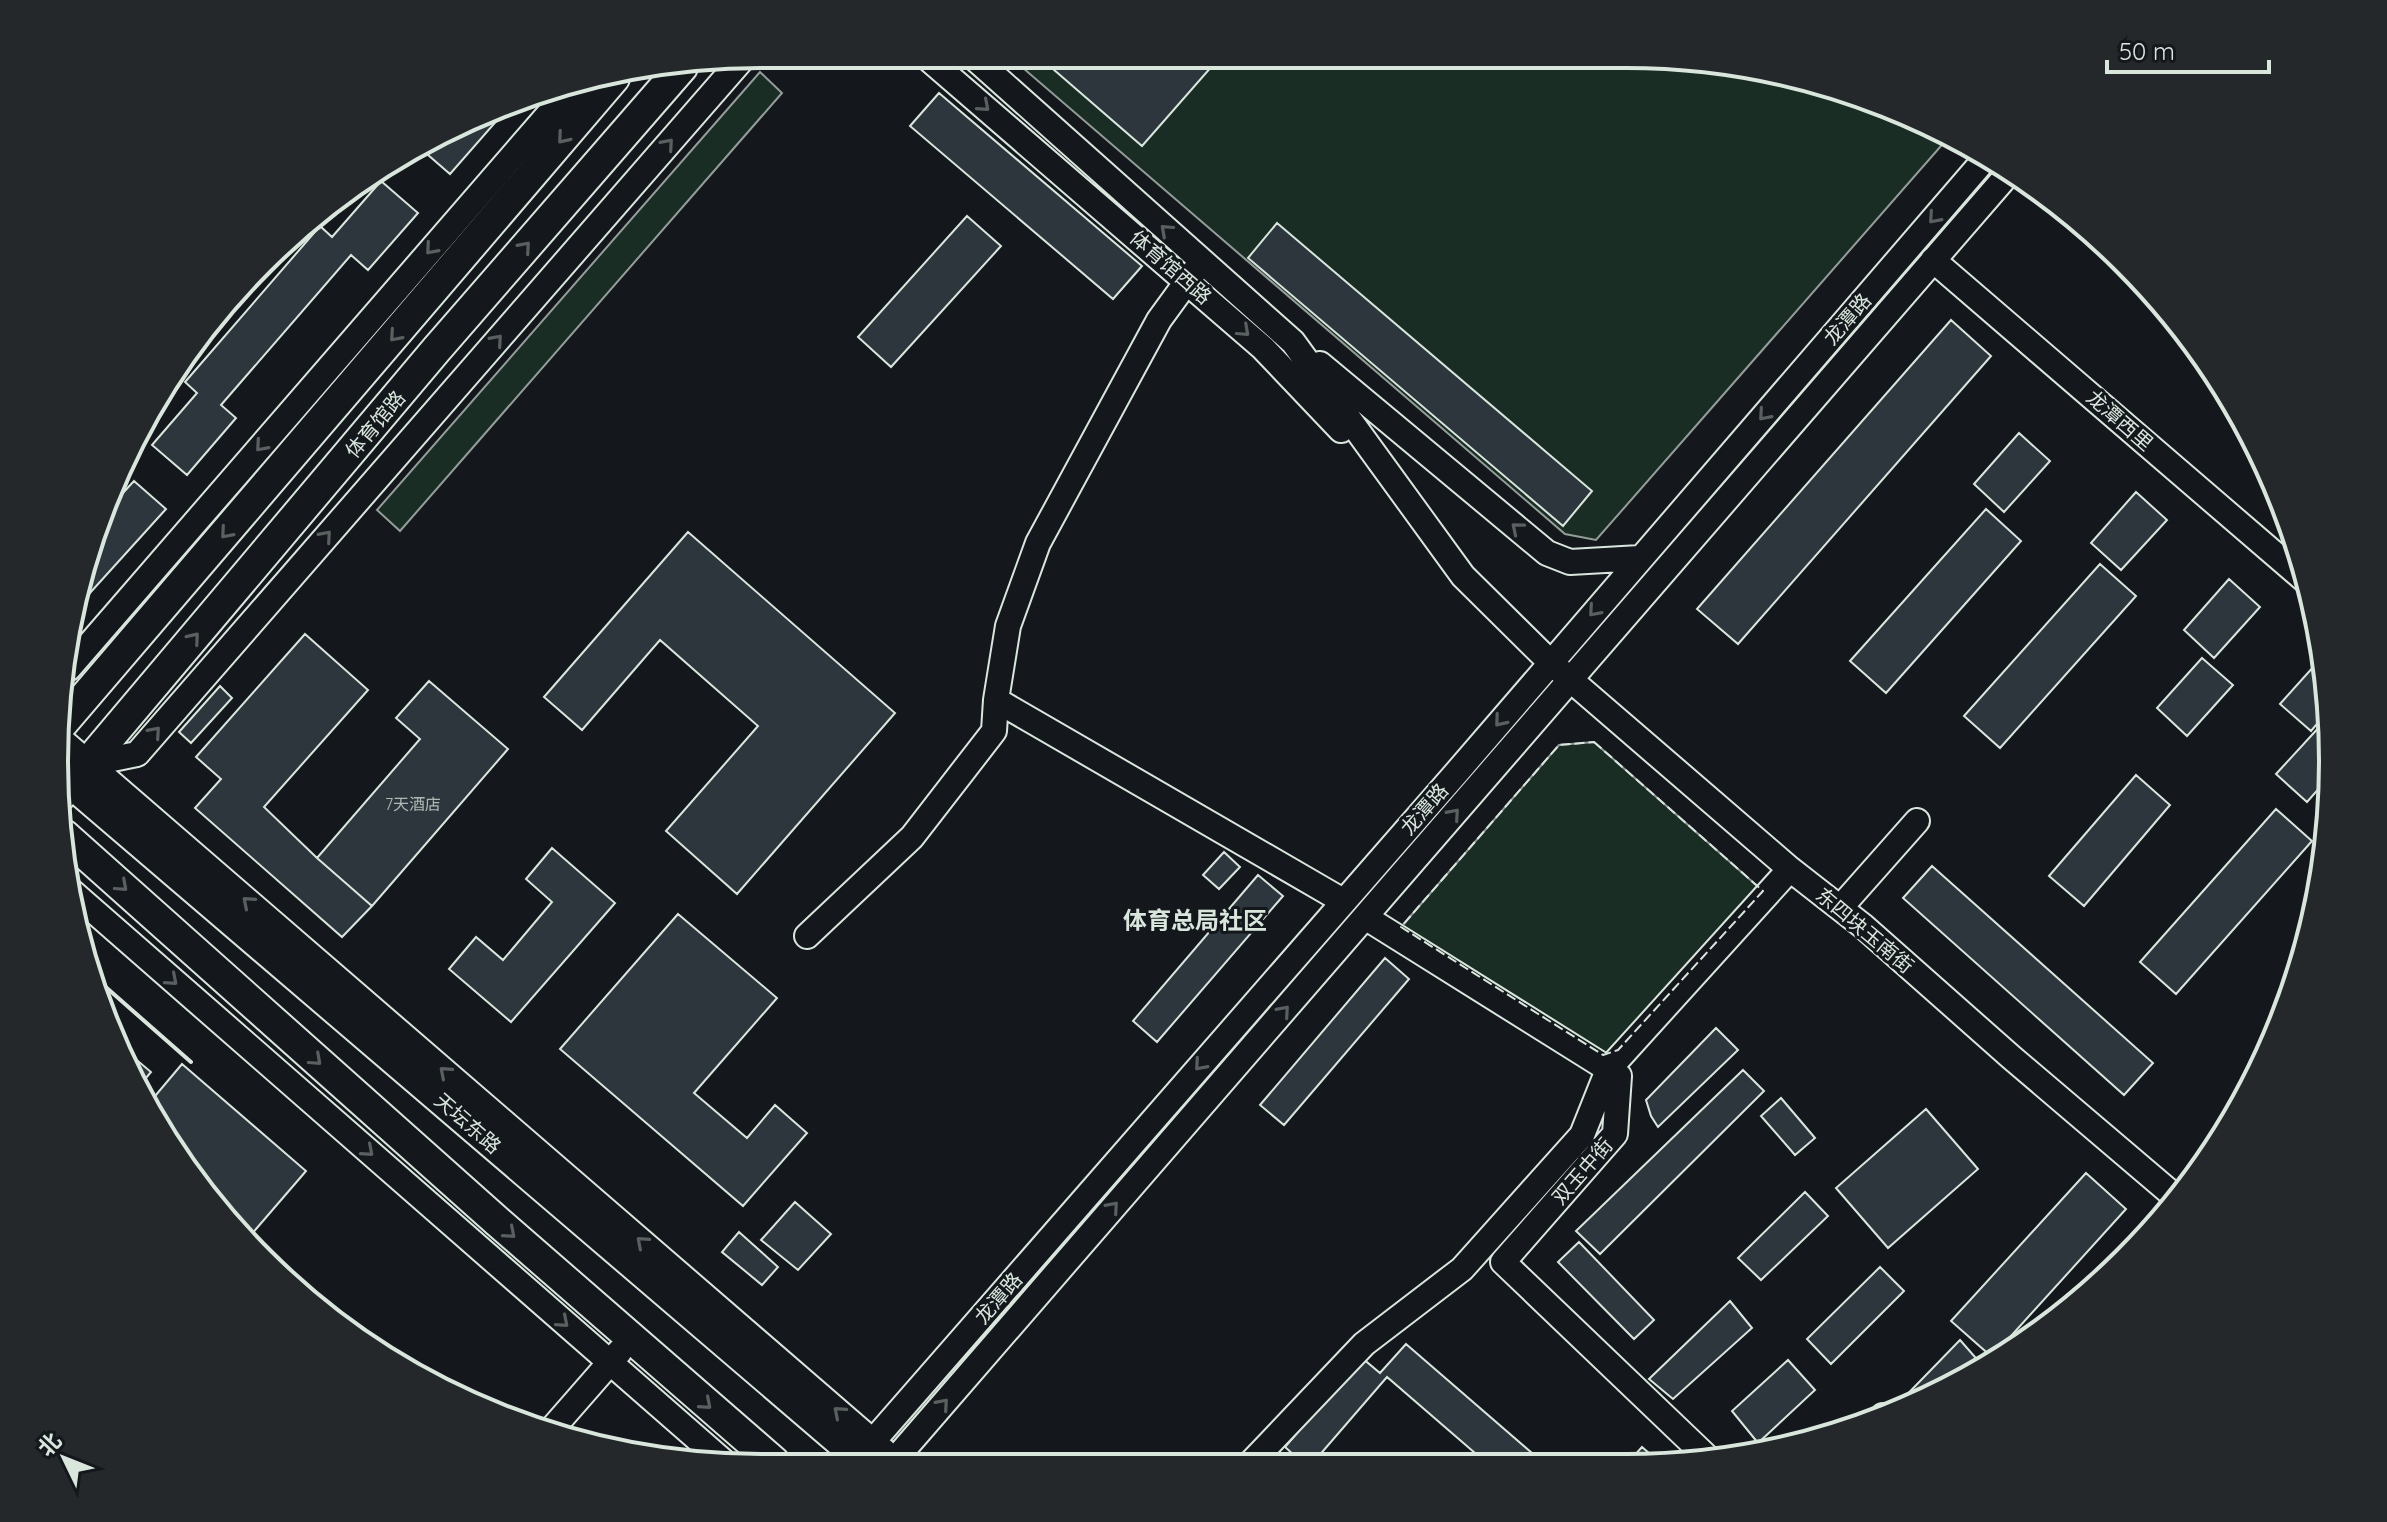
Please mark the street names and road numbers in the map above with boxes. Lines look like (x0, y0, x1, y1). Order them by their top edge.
street label: 体育馆西路 (1125, 225, 1217, 309)
street label: 龙潭路 (1818, 288, 1876, 350)
street label: 龙潭西里 (2082, 384, 2158, 456)
street label: 体育馆路 (340, 385, 410, 463)
street label: 龙潭路 (1395, 778, 1453, 840)
street label: 东四块玉南街 (1811, 882, 1919, 978)
street label: 天坛东路 (430, 1087, 506, 1159)
street label: 双玉中街 (1546, 1133, 1618, 1209)
street label: 龙潭路 (969, 1267, 1027, 1329)

